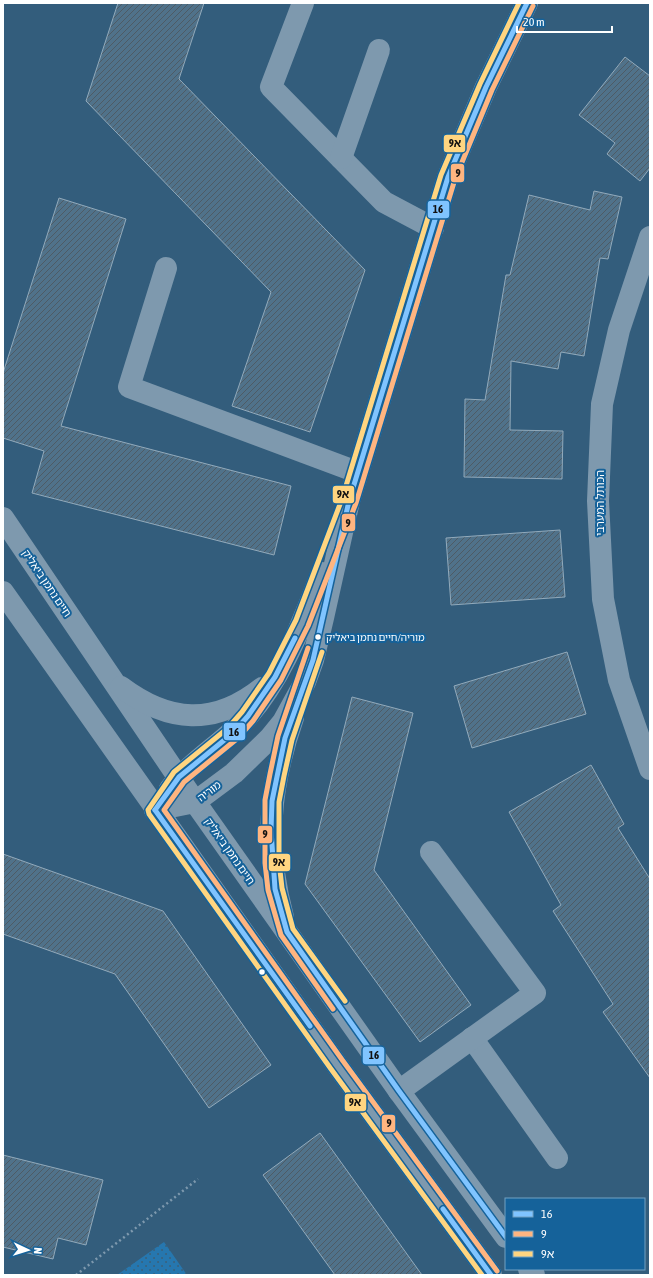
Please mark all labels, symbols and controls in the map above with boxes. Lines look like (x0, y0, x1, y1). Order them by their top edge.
scale bar (517, 8, 612, 34)
text: 20 m (523, 15, 545, 29)
line badge: 9א (443, 134, 466, 153)
text: 9א (449, 137, 462, 149)
line badge: 9 (450, 163, 465, 183)
text: 9 (455, 167, 461, 179)
line badge: 16 (427, 200, 450, 219)
text: 16 (433, 203, 443, 215)
street label: הכותל המערבי (594, 470, 606, 536)
line badge: 9א (332, 485, 355, 504)
text: 9א (337, 488, 350, 500)
line badge: 9 (341, 513, 356, 532)
text: 9 (345, 517, 351, 529)
street label: חיים נחמן ביאליק (20, 547, 74, 619)
marker: מוריה/חיים נחמן ביאליק (313, 632, 323, 642)
place label: מוריה/חיים נחמן ביאליק (326, 632, 425, 643)
line badge: 16 (223, 722, 246, 741)
text: 16 (229, 726, 239, 738)
street label: מוריה (195, 778, 223, 804)
street label: חיים נחמן ביאליק (203, 815, 257, 887)
line badge: 9 (257, 825, 273, 844)
text: 9 (262, 828, 268, 840)
line badge: 9א (268, 853, 291, 872)
text: 9א (273, 856, 286, 868)
unlabelled marker (257, 967, 267, 977)
line badge: 16 (362, 1046, 385, 1065)
text: 16 (369, 1049, 379, 1061)
line badge: 9א (344, 1093, 367, 1112)
text: 9א (349, 1096, 362, 1108)
line badge: 9 (381, 1114, 396, 1133)
text: 9 (386, 1117, 392, 1129)
legend (505, 1198, 645, 1270)
text: 16 (541, 1207, 553, 1221)
text: 9 (541, 1227, 547, 1241)
north arrow (8, 1230, 48, 1270)
text: N (32, 1247, 44, 1254)
text: 9א (541, 1247, 555, 1261)

